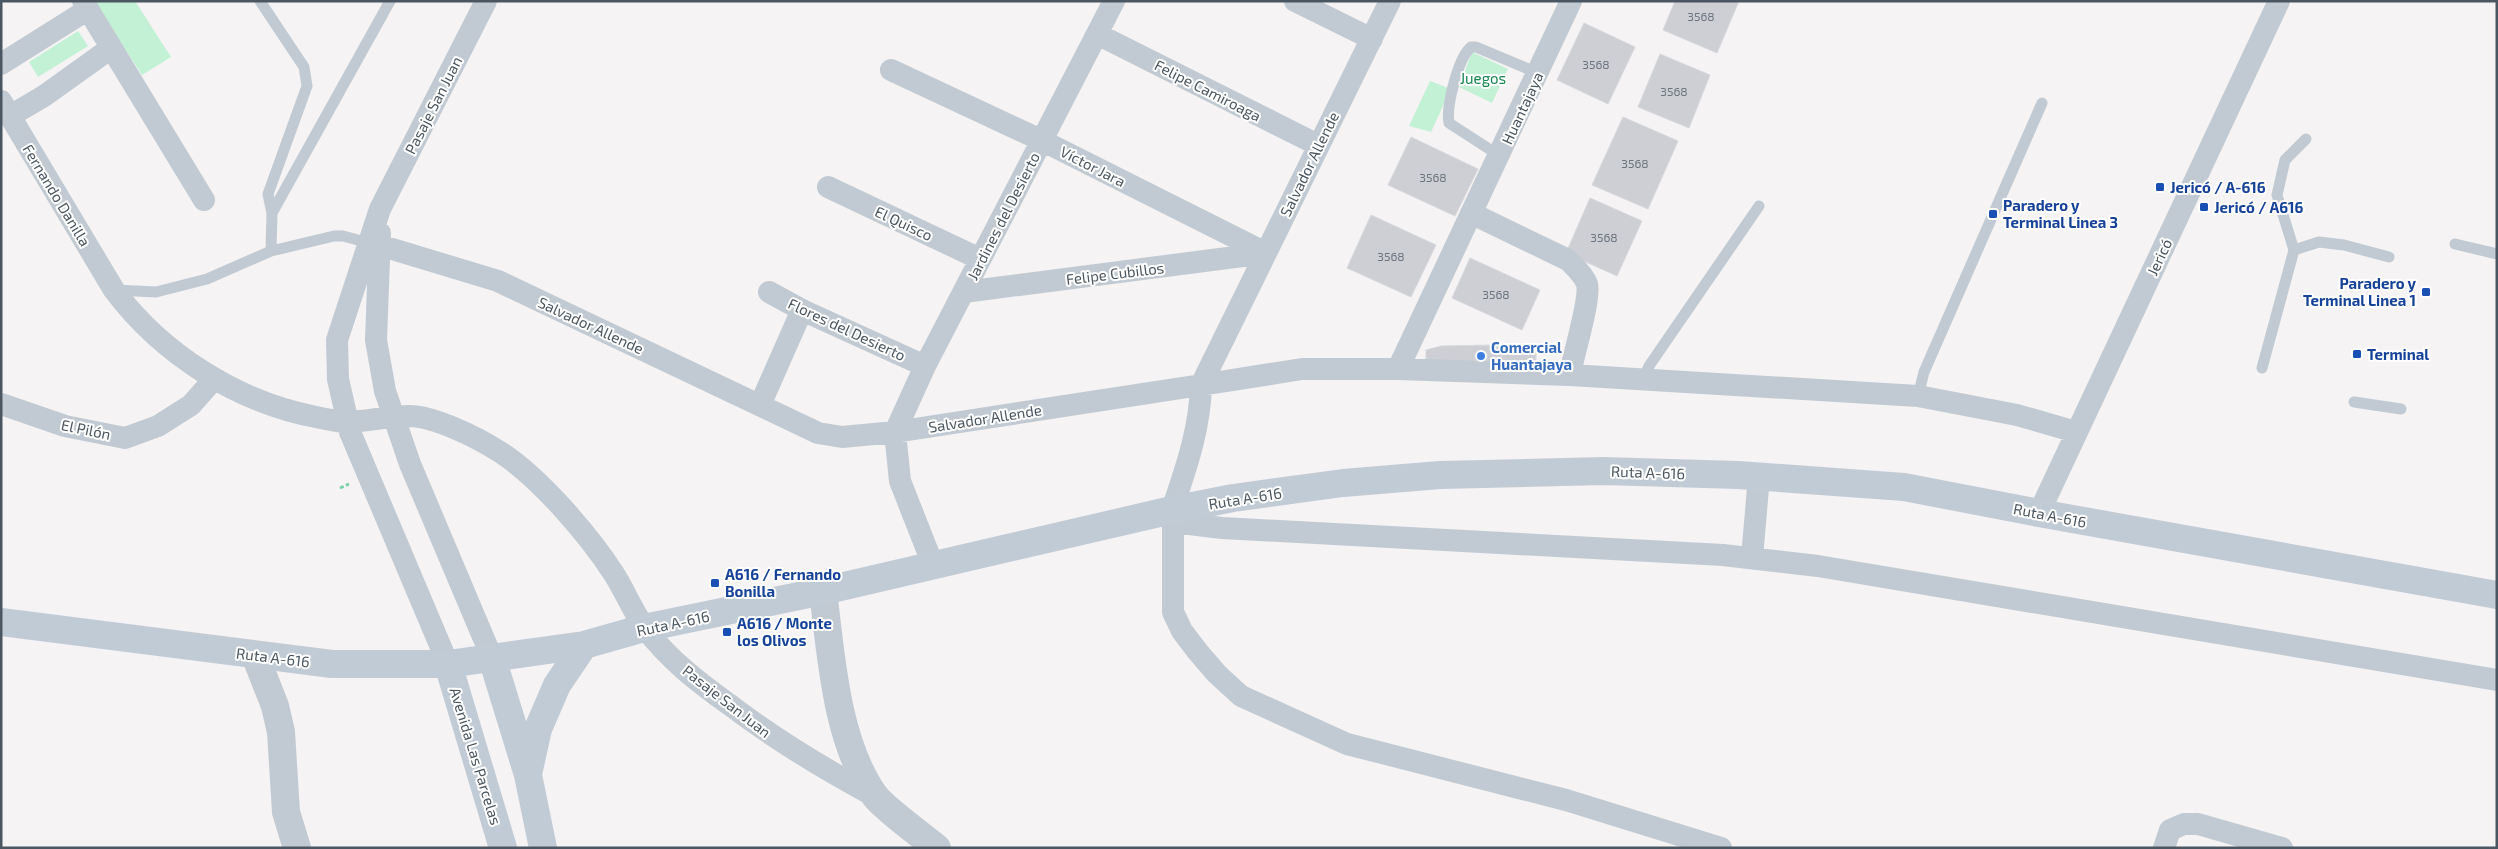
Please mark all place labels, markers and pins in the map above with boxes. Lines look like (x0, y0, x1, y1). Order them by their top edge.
place label: Jericó / A-616 (2170, 178, 2266, 196)
marker: Jericó / A-616 (2154, 181, 2166, 193)
place label: Paradero y Terminal Linea 3 (2003, 196, 2118, 231)
place label: Jericó / A616 (2214, 198, 2304, 216)
marker: Jericó / A616 (2198, 201, 2210, 213)
marker: Paradero y Terminal Linea 3 (1987, 208, 1999, 220)
place label: Paradero y Terminal Linea 1 (2303, 274, 2416, 309)
marker: Paradero y Terminal Linea 1 (2420, 286, 2432, 298)
place label: Comercial Huantajaya (1491, 338, 1572, 374)
place label: Terminal (2367, 345, 2429, 363)
marker: Terminal (2351, 348, 2363, 360)
marker: Comercial Huantajaya (1475, 350, 1487, 362)
place label: A616 / Fernando Bonilla (725, 565, 841, 600)
marker: A616 / Fernando Bonilla (709, 577, 721, 589)
place label: A616 / Monte los Olivos (737, 614, 832, 649)
marker: A616 / Monte los Olivos (721, 626, 733, 638)

